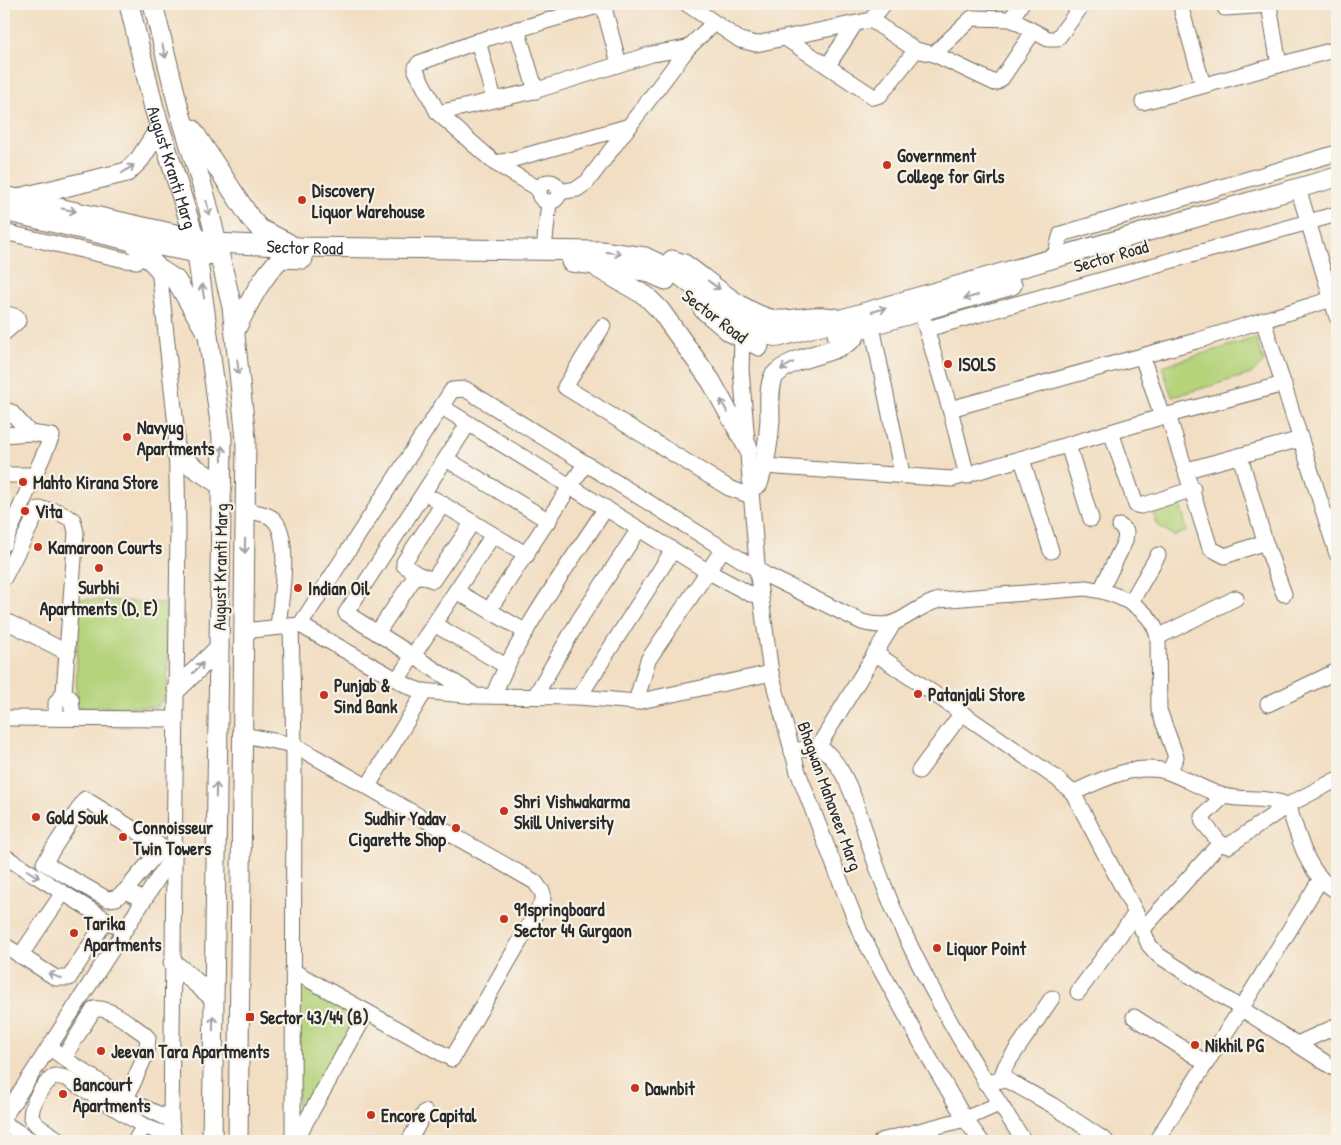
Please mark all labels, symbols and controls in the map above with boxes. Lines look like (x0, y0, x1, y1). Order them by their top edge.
one-way arrow (160, 43, 169, 59)
street label: August Kranti Marg (142, 103, 203, 232)
place label: Government College for Girls (897, 143, 1005, 190)
marker: Government College for Girls (881, 159, 893, 171)
one-way arrow (121, 164, 135, 174)
place label: Discovery Liquor Warehouse (312, 178, 426, 225)
marker: Discovery Liquor Warehouse (296, 194, 308, 206)
one-way arrow (204, 199, 213, 215)
one-way arrow (60, 206, 76, 215)
street label: Sector Road (266, 233, 343, 260)
street label: Sector Road (1071, 233, 1151, 279)
one-way arrow (606, 248, 622, 258)
one-way arrow (707, 280, 721, 290)
street label: Sector Road (677, 283, 753, 349)
one-way arrow (198, 284, 208, 300)
one-way arrow (964, 292, 980, 302)
one-way arrow (871, 304, 887, 314)
place label: ISOLS (958, 352, 996, 377)
marker: ISOLS (942, 358, 954, 370)
one-way arrow (234, 359, 243, 375)
one-way arrow (780, 361, 795, 371)
one-way arrow (719, 398, 729, 413)
place label: Navyug Apartments (137, 415, 214, 462)
marker: Navyug Apartments (121, 431, 133, 443)
one-way arrow (217, 445, 227, 461)
place label: Mahto Kirana Store (33, 470, 159, 495)
marker: Mahto Kirana Store (17, 476, 29, 488)
place label: Vita (35, 499, 63, 524)
street label: August Kranti Marg (206, 503, 234, 631)
marker: Vita (19, 505, 31, 517)
place label: Kamaroon Courts (48, 535, 162, 560)
one-way arrow (240, 538, 250, 554)
marker: Kamaroon Courts (32, 541, 44, 553)
marker: Surbhi Apartments (D, E) (93, 562, 105, 574)
place label: Surbhi Apartments (D, E) (40, 575, 158, 622)
place label: Indian Oil (308, 576, 371, 601)
marker: Indian Oil (292, 582, 304, 594)
one-way arrow (192, 662, 204, 675)
place label: Punjab & Sind Bank (334, 673, 398, 719)
place label: Patanjali Store (928, 682, 1026, 707)
marker: Patanjali Store (912, 688, 924, 700)
marker: Punjab & Sind Bank (318, 689, 330, 701)
street label: Bhagwan Mahaveer Marg (791, 718, 869, 874)
one-way arrow (211, 782, 221, 798)
place label: Shri Vishwakarma Skill University (514, 789, 631, 836)
place label: Gold Souk (46, 805, 109, 830)
marker: Shri Vishwakarma Skill University (498, 805, 510, 817)
place label: Sudhir Yadav Cigarette Shop (348, 806, 447, 853)
marker: Gold Souk (30, 811, 42, 823)
place label: Connoisseur Twin Towers (132, 815, 213, 861)
marker: Sudhir Yadav Cigarette Shop (450, 822, 462, 834)
marker: Connoisseur Twin Towers (117, 831, 129, 843)
one-way arrow (26, 870, 40, 880)
place label: 91springboard Sector 44 Gurgaon (514, 897, 632, 944)
place label: Tarika Apartments (83, 911, 161, 958)
marker: 91springboard Sector 44 Gurgaon (498, 913, 510, 925)
marker: Tarika Apartments (68, 927, 80, 939)
place label: Liquor Point (947, 936, 1027, 962)
marker: Liquor Point (931, 942, 943, 954)
one-way arrow (48, 970, 63, 980)
place label: Sector 43/44 (B) (260, 1005, 369, 1030)
marker: Sector 43/44 (B) (244, 1011, 256, 1023)
one-way arrow (208, 1015, 217, 1031)
place label: Nikhil PG (1205, 1033, 1264, 1058)
place label: Jeevan Tara Apartments (111, 1039, 270, 1065)
marker: Nikhil PG (1189, 1039, 1201, 1051)
marker: Jeevan Tara Apartments (95, 1045, 107, 1057)
place label: Bancourt Apartments (73, 1072, 150, 1119)
place label: Dawnbit (645, 1076, 696, 1101)
marker: Dawnbit (629, 1082, 641, 1094)
marker: Bancourt Apartments (57, 1088, 69, 1100)
place label: Encore Capital (381, 1103, 477, 1129)
marker: Encore Capital (365, 1109, 377, 1121)

